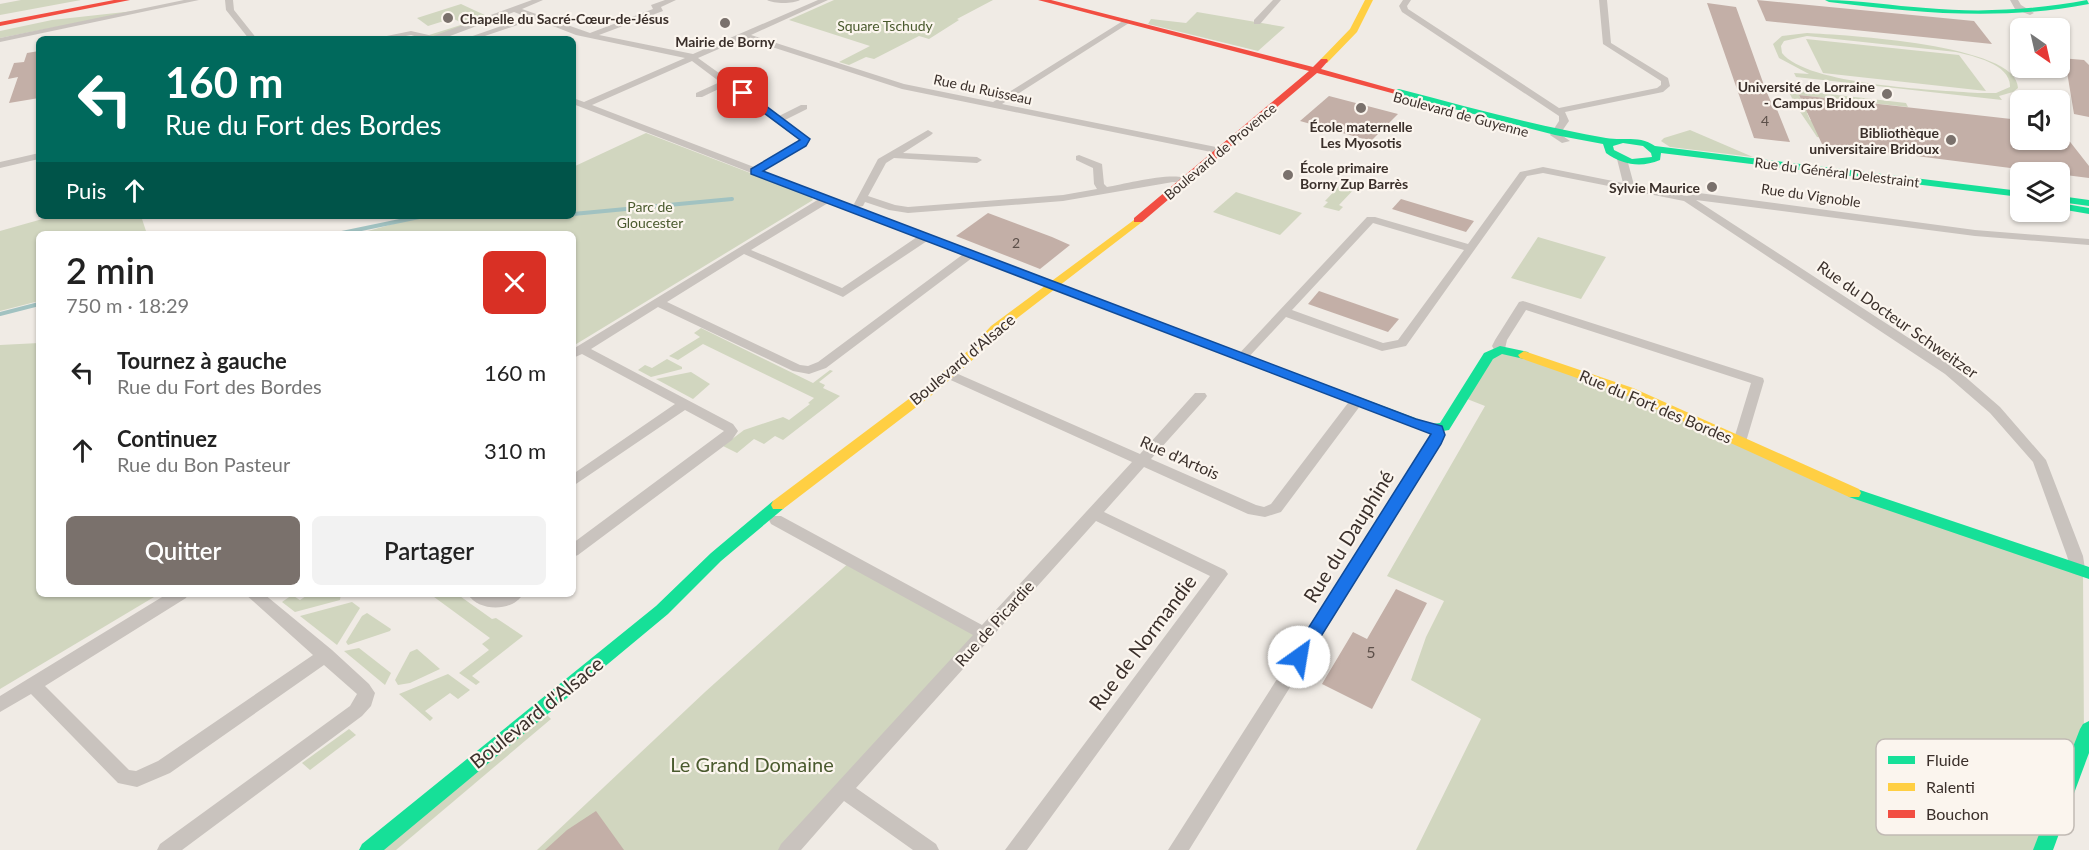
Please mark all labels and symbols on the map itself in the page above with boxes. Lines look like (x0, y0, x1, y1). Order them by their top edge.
place label: Chapelle du Sacré-Cœur-de-Jésus (460, 10, 669, 27)
marker: Chapelle du Sacré-Cœur-de-Jésus (441, 11, 455, 25)
marker: Mairie de Borny (718, 16, 732, 30)
park label: Square Tschudy (837, 17, 934, 34)
north arrow (2010, 18, 2070, 78)
place label: Mairie de Borny (675, 33, 775, 50)
pin (717, 67, 768, 118)
street label: Rue du Ruisseau (932, 70, 1034, 108)
place label: Université de Lorraine - Campus Bridoux (1738, 78, 1876, 111)
marker: Université de Lorraine - Campus Bridoux (1880, 87, 1894, 101)
street label: Boulevard de Guyenne (1391, 88, 1531, 140)
street label: Boulevard de Provence (1160, 99, 1280, 203)
marker: École maternelle Les Myosotis (1354, 101, 1368, 115)
house number: 4 (1761, 112, 1769, 129)
place label: École maternelle Les Myosotis (1309, 118, 1413, 151)
place label: Bibliothèque universitaire Bridoux (1809, 124, 1940, 157)
marker: Bibliothèque universitaire Bridoux (1944, 133, 1958, 147)
street label: Rue du Général Delestraint (1754, 153, 1920, 191)
place label: École primaire Borny Zup Barrès (1300, 159, 1408, 192)
marker: École primaire Borny Zup Barrès (1281, 168, 1295, 182)
place label: Sylvie Maurice (1609, 179, 1701, 196)
marker: Sylvie Maurice (1705, 180, 1719, 194)
street label: Rue du Vignoble (1760, 180, 1862, 210)
park label: Parc de Gloucester (617, 198, 683, 231)
house number: 2 (1012, 234, 1020, 251)
street label: Rue du Docteur Schweitzer (1814, 256, 1982, 382)
street label: Boulevard d'Alsace (905, 309, 1019, 409)
street label: Rue du Fort des Bordes (1577, 365, 1735, 447)
street label: Rue d'Artois (1137, 431, 1223, 483)
street label: Rue du Dauphiné (1298, 465, 1398, 607)
street label: Rue de Normandie (1083, 569, 1201, 715)
street label: Rue de Picardie (951, 576, 1037, 670)
position arrow (1267, 625, 1331, 689)
house number: 5 (1366, 642, 1376, 661)
street label: Boulevard d'Alsace (465, 651, 607, 773)
legend (1876, 739, 2074, 835)
text: Fluide (1926, 750, 1969, 769)
park label: Le Grand Domaine (670, 752, 834, 776)
text: Ralenti (1926, 777, 1975, 796)
text: Bouchon (1926, 804, 1989, 823)

